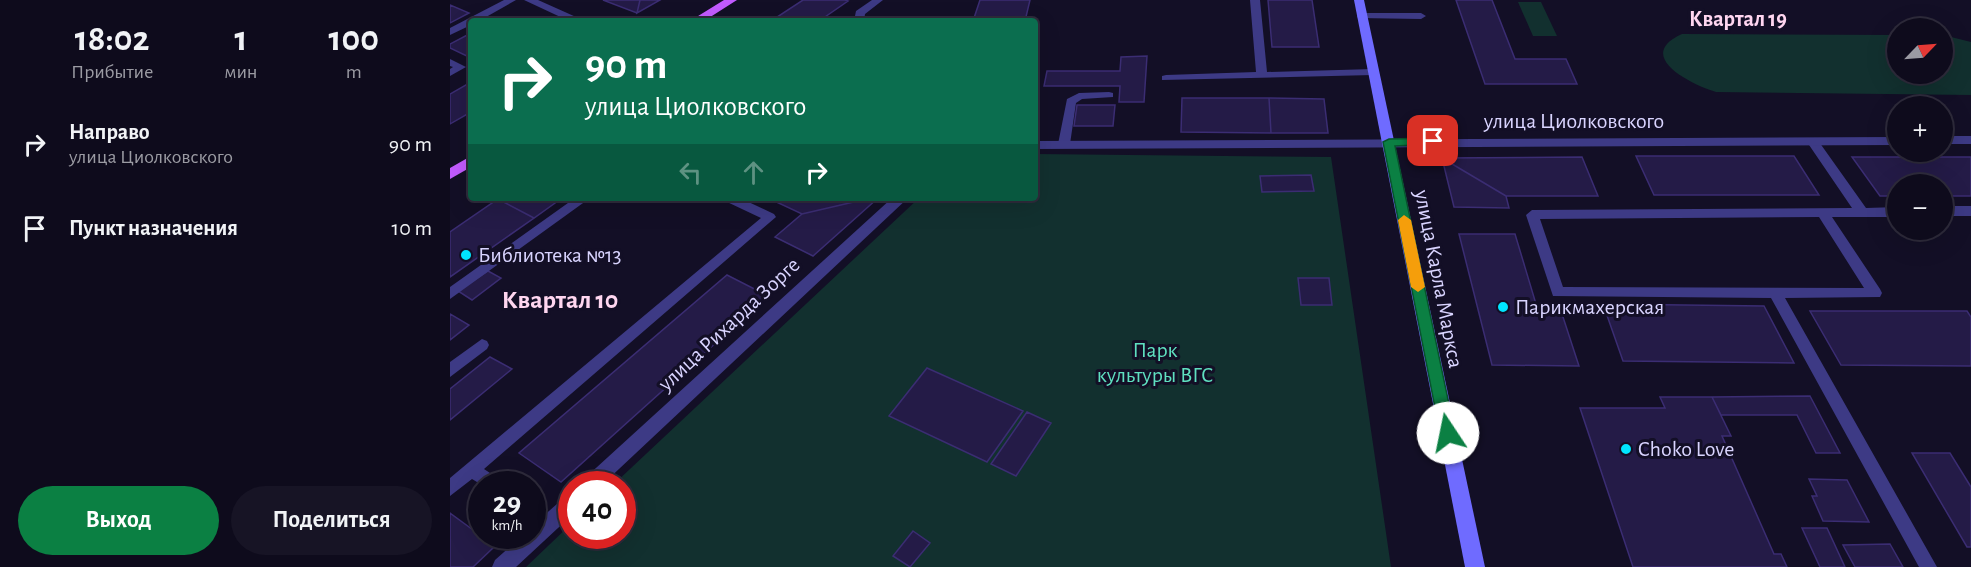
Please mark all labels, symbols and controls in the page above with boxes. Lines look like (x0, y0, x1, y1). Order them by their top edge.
district label: Квартал 19 (1689, 8, 1787, 30)
north arrow (1887, 18, 1953, 84)
map controls (1887, 18, 1953, 240)
text: 18:02 (75, 21, 150, 57)
text: 1 (234, 21, 247, 57)
text: 100 (329, 21, 379, 57)
icon: right (486, 42, 564, 120)
text: 90 m (585, 44, 667, 86)
text: Прибытие (71, 62, 153, 82)
text: мин (224, 62, 258, 82)
text: m (346, 62, 362, 82)
text: улица Циолковского (585, 93, 806, 120)
button: + (1887, 96, 1953, 162)
street label: улица Циолковского (1483, 110, 1664, 132)
pin (1407, 115, 1458, 166)
text: Направо (69, 121, 150, 143)
icon: arrive (1416, 124, 1449, 157)
icon: right (18, 128, 51, 161)
text: 90 m (389, 133, 432, 155)
text: улица Циолковского (69, 147, 233, 167)
icon: left (674, 156, 707, 189)
icon: ahead (737, 156, 770, 189)
icon: right (800, 156, 833, 189)
button: − (1887, 174, 1953, 240)
street label: улица Карла Маркса (1411, 187, 1467, 370)
icon: arrive (18, 212, 51, 245)
text: Пункт назначения (69, 217, 238, 239)
text: 10 m (392, 217, 432, 239)
place label: Библиотека №13 (478, 244, 622, 266)
marker: Библиотека №13 (459, 248, 473, 262)
street label: улица Рихарда Зорге (653, 253, 804, 396)
district label: Квартал 10 (502, 287, 618, 313)
place label: Парикмахерская (1515, 296, 1664, 318)
marker: Парикмахерская (1496, 300, 1510, 314)
park label: Парк культуры ВГС (1097, 339, 1213, 386)
position arrow (1416, 401, 1480, 465)
place label: Choko Love (1638, 438, 1734, 460)
marker: Choko Love (1619, 442, 1633, 456)
speed limit sign: 40 (558, 471, 636, 549)
button: Выход (18, 486, 219, 555)
button: Поделиться (231, 486, 432, 555)
text: 29 (493, 488, 521, 518)
text: km/h (492, 518, 522, 533)

